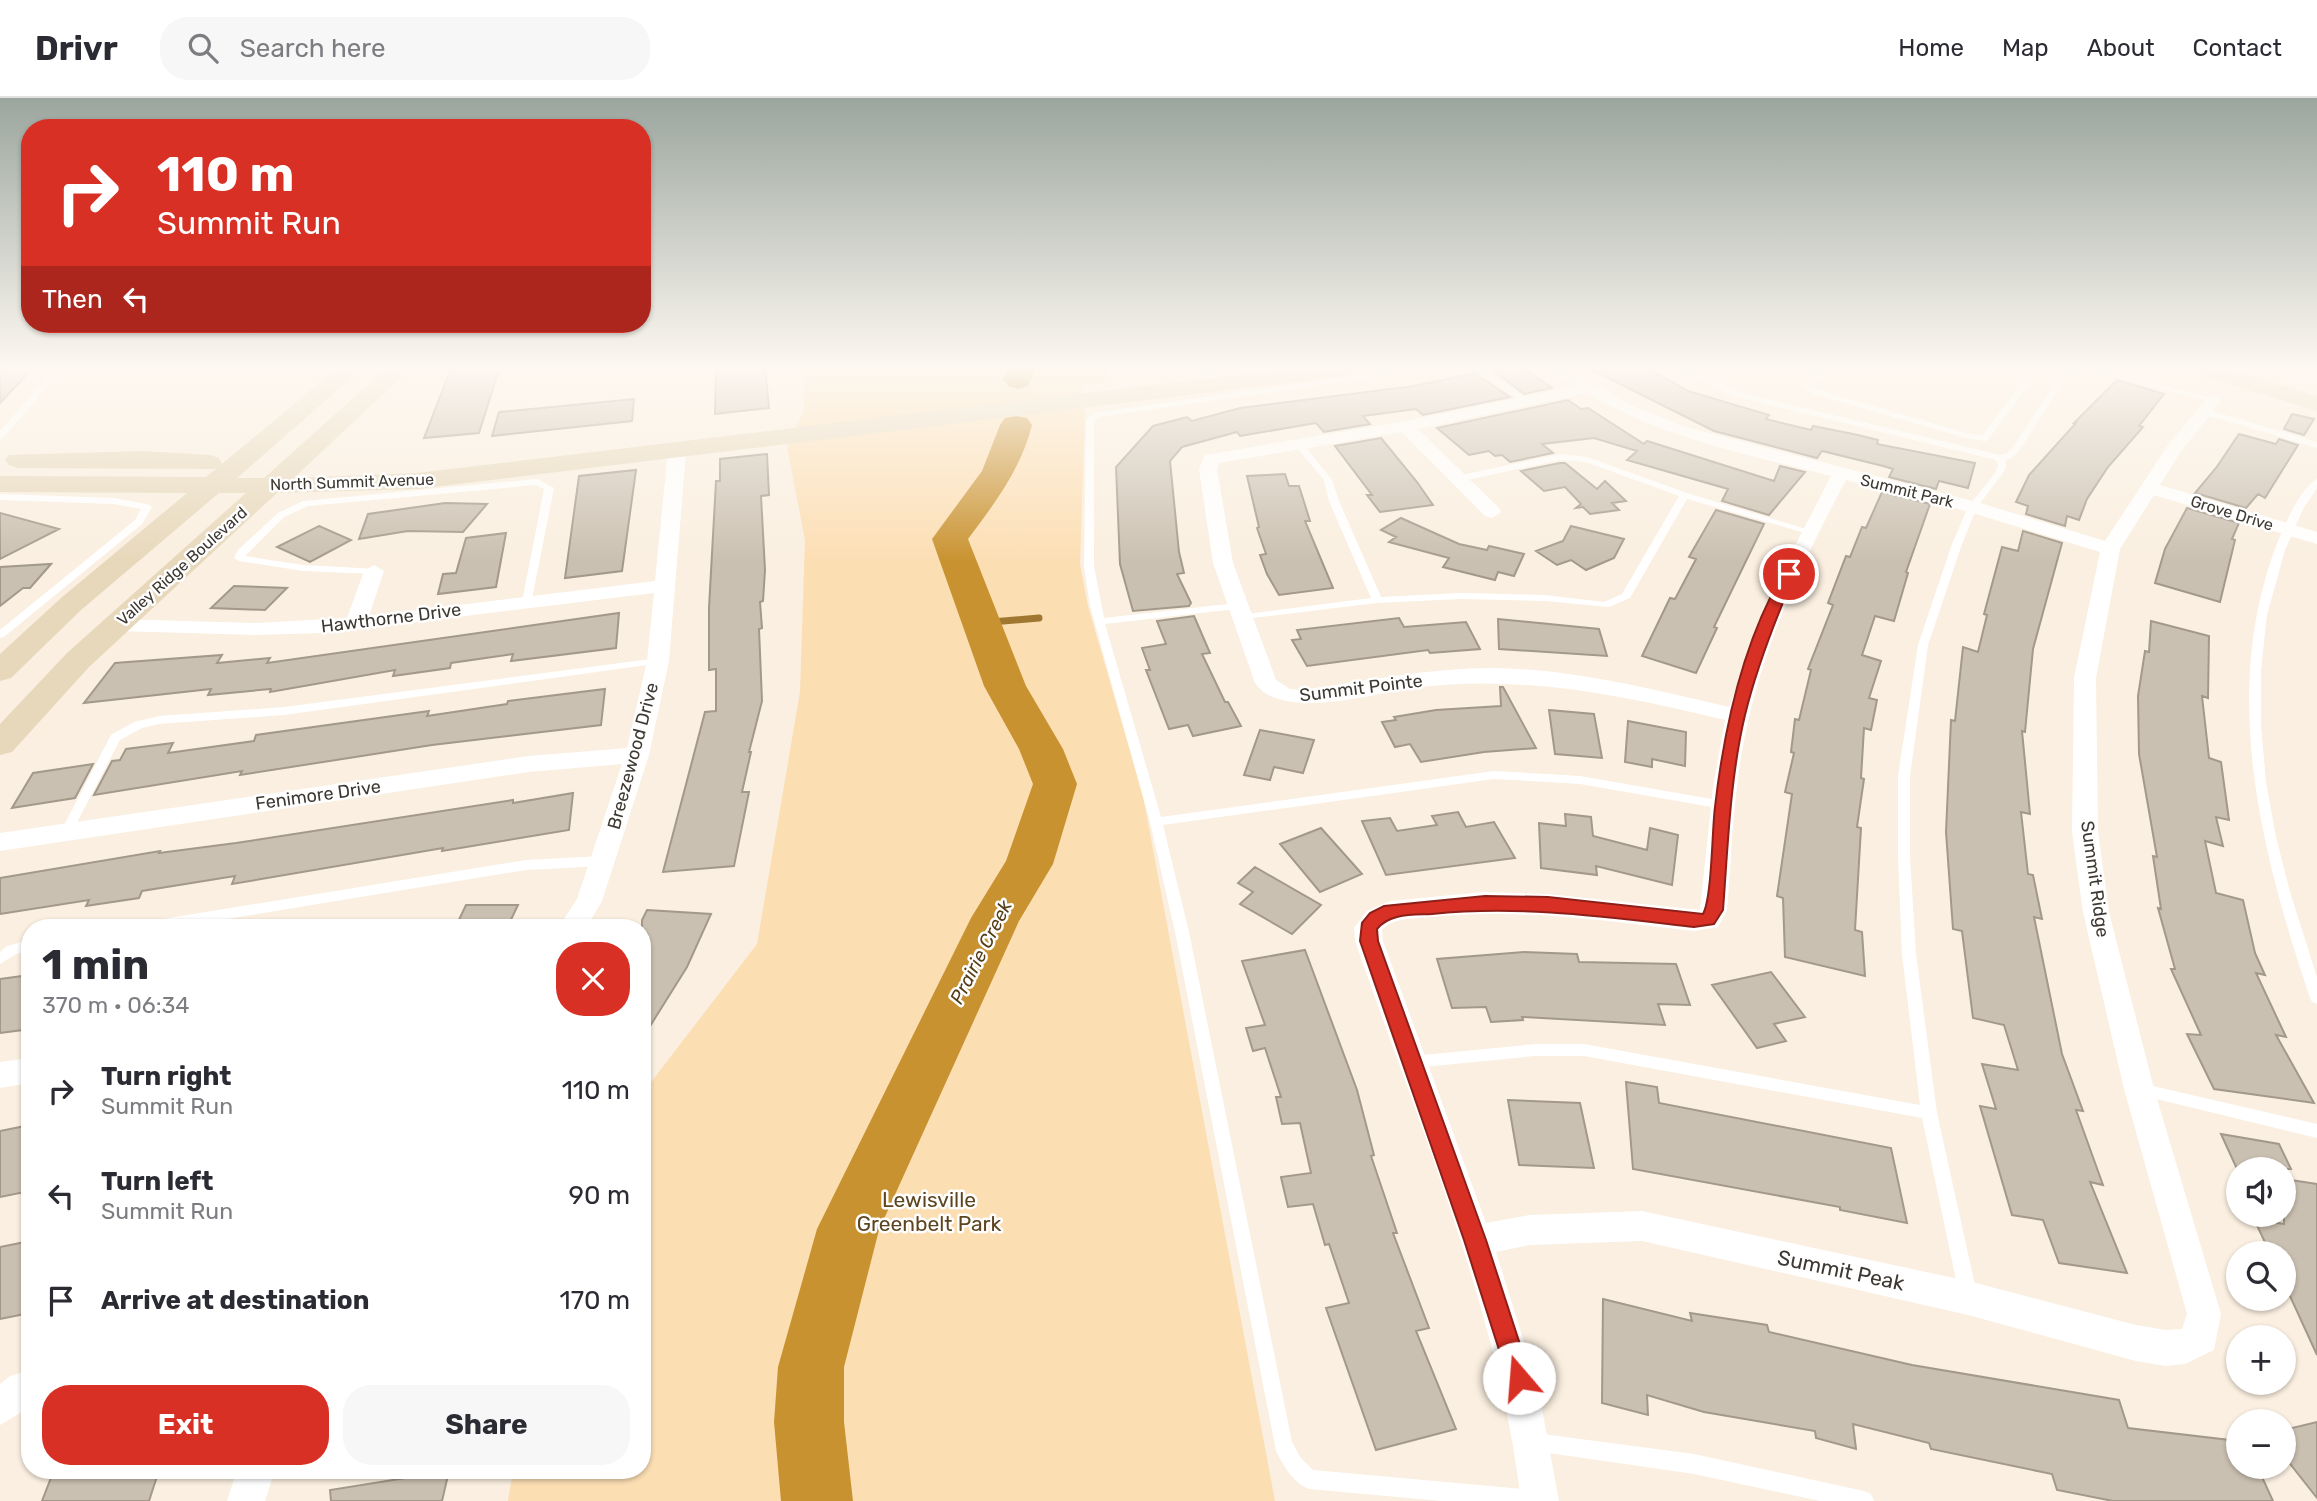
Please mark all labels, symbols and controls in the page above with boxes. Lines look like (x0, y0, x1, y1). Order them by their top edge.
search box (160, 17, 650, 80)
text: Drivr (35, 29, 118, 68)
icon: search (184, 29, 222, 67)
text: Search here (240, 33, 386, 64)
text: Home (1898, 34, 1964, 62)
text: Map (2002, 34, 2049, 62)
text: About (2087, 34, 2155, 62)
text: Contact (2193, 34, 2282, 62)
text: 110 m (157, 145, 294, 203)
icon: right (42, 147, 133, 238)
text: Summit Run (157, 204, 341, 242)
icon: left (117, 280, 155, 318)
text: Then (42, 284, 103, 315)
street label: North Summit Avenue (270, 470, 434, 494)
street label: Summit Park (1858, 470, 1956, 512)
street label: Grove Drive (2188, 491, 2276, 535)
street label: Valley Ridge Boulevard (113, 503, 251, 629)
pin (1759, 544, 1819, 604)
icon: arrive (1770, 555, 1808, 593)
street label: Hawthorne Drive (320, 598, 462, 638)
street label: Summit Pointe (1298, 670, 1424, 706)
street label: Breezewood Drive (603, 680, 663, 832)
street label: Fenimore Drive (254, 775, 382, 815)
street label: Summit Ridge (2076, 819, 2114, 939)
water label: Prairie Creek (945, 896, 1017, 1008)
text: 1 min (42, 940, 149, 990)
button: close (556, 942, 630, 1016)
text: 370 m · 06:34 (42, 991, 190, 1019)
text: Turn right (101, 1061, 231, 1092)
icon: right (42, 1072, 80, 1110)
text: 110 m (562, 1075, 630, 1106)
text: Summit Run (101, 1092, 233, 1120)
map controls (2226, 1157, 2296, 1479)
button: sound (2226, 1157, 2296, 1227)
text: Turn left (101, 1166, 213, 1197)
icon: left (42, 1177, 80, 1215)
text: 90 m (569, 1180, 630, 1211)
park label: Lewisville Greenbelt Park (857, 1187, 1002, 1236)
text: Summit Run (101, 1197, 233, 1225)
button: search (2226, 1241, 2296, 1311)
street label: Summit Peak (1775, 1244, 1907, 1296)
icon: arrive (42, 1282, 80, 1320)
text: Arrive at destination (101, 1285, 369, 1316)
text: 170 m (560, 1285, 630, 1316)
button: + (2226, 1325, 2296, 1395)
position arrow (1482, 1341, 1556, 1415)
button: Exit (42, 1385, 329, 1465)
button: Share (343, 1385, 630, 1465)
button: − (2226, 1409, 2296, 1479)

